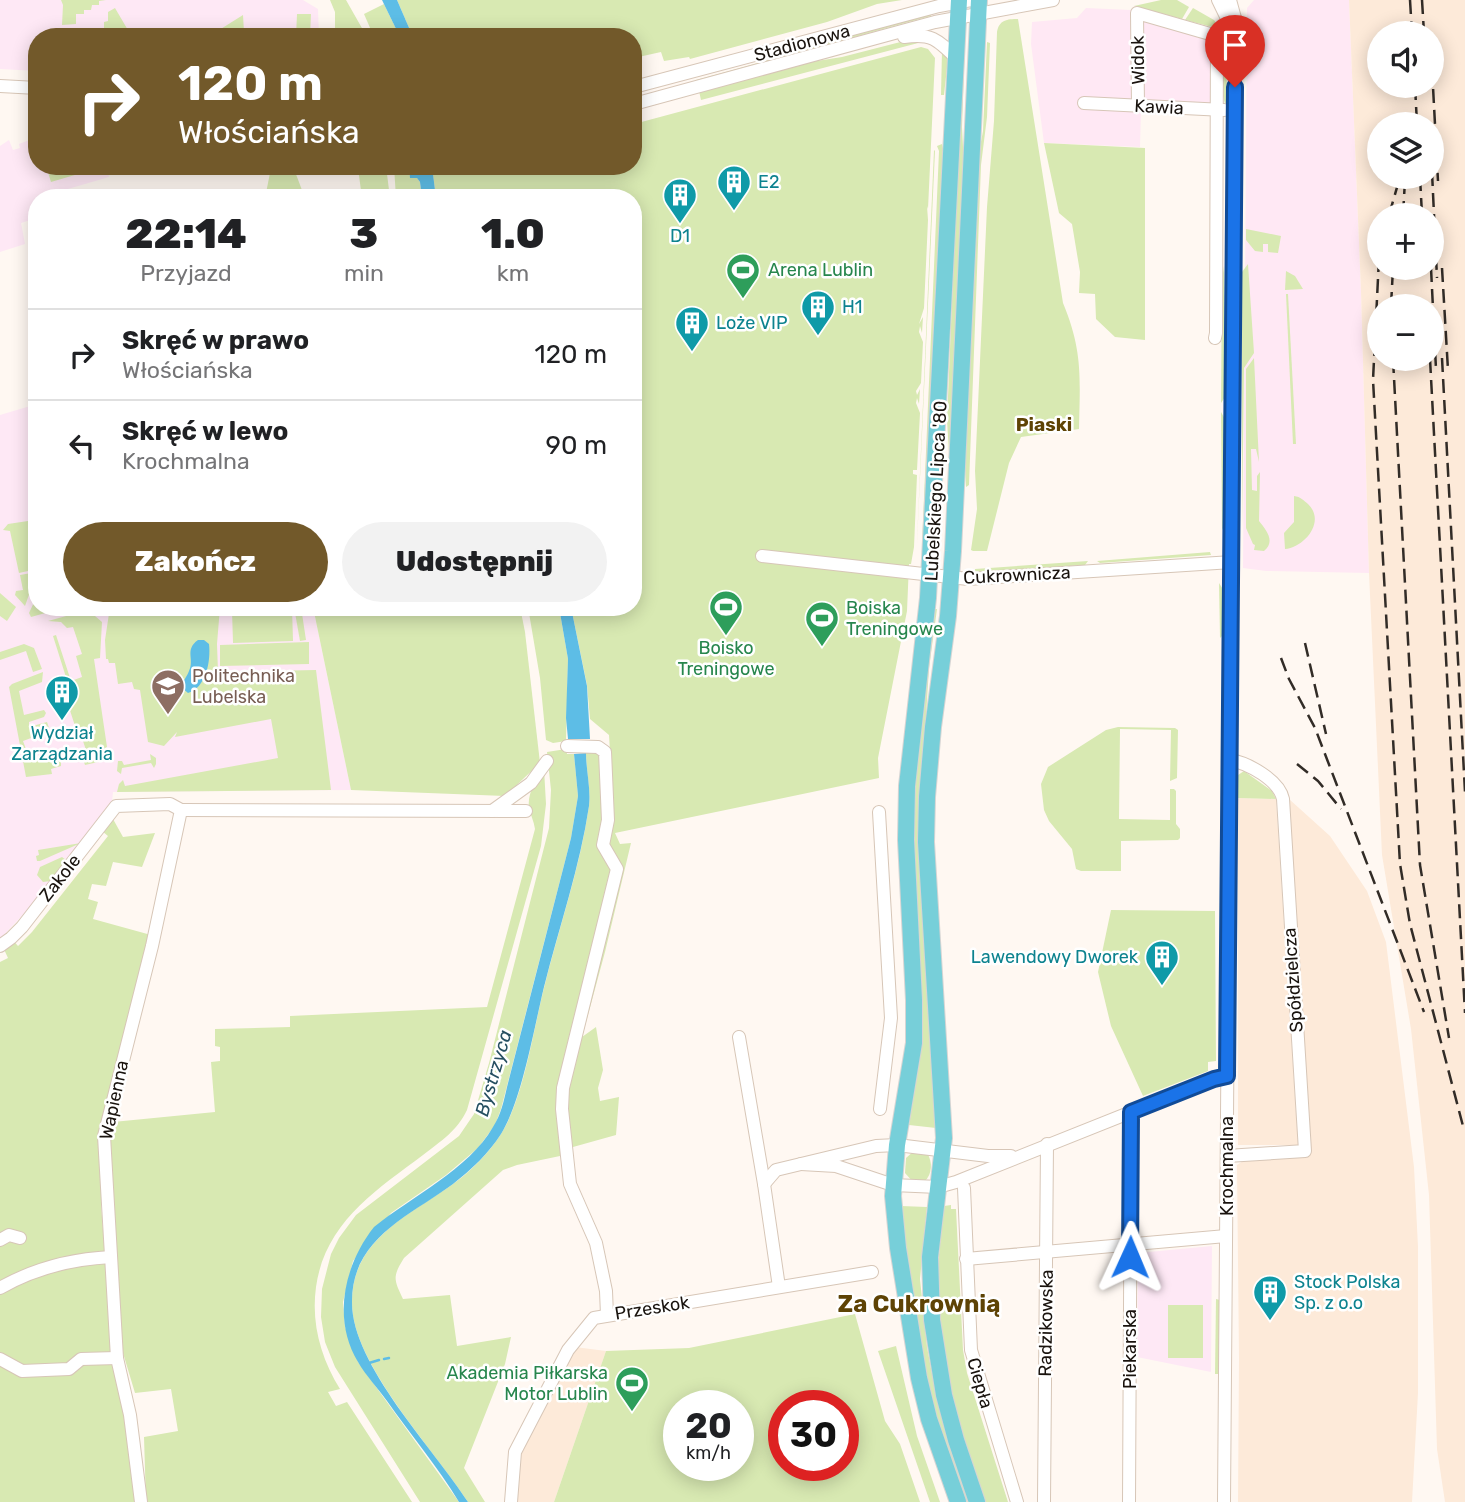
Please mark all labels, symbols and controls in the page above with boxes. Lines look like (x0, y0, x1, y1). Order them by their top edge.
pin (1205, 15, 1265, 87)
street label: Stadionowa (751, 20, 853, 66)
map controls (1367, 21, 1444, 371)
button: sound (1367, 21, 1444, 98)
icon: arrive (1216, 26, 1254, 64)
street label: Widok (1127, 35, 1149, 85)
text: 120 m (178, 54, 323, 112)
icon: right (63, 56, 154, 147)
street label: Kawia (1134, 95, 1184, 119)
button: layers (1367, 112, 1444, 189)
text: Włościańska (178, 113, 360, 151)
building icon: E2 (715, 163, 753, 212)
place label: E2 (758, 171, 779, 193)
building icon: D1 (661, 176, 699, 225)
button: + (1367, 203, 1444, 280)
text: 22:14 (125, 209, 247, 259)
text: 3 (350, 209, 378, 259)
text: 1.0 (481, 209, 545, 259)
place label: D1 (670, 225, 690, 247)
sports icon: Arena Lublin (724, 251, 762, 300)
text: Przyjazd (140, 259, 232, 287)
text: min (344, 259, 384, 287)
text: km (497, 259, 529, 287)
place label: Arena Lublin (768, 259, 873, 281)
building icon: H1 (799, 288, 837, 337)
button: − (1367, 294, 1444, 371)
place label: H1 (842, 296, 863, 318)
building icon: Loże VIP (673, 304, 711, 353)
place label: Loże VIP (716, 312, 787, 334)
text: Skręć w prawo (122, 325, 309, 356)
icon: right (63, 336, 101, 374)
text: 120 m (535, 339, 607, 370)
text: Włościańska (122, 356, 253, 384)
street label: Lubelskiego Lipca '80 (920, 400, 952, 582)
district label: Piaski (1016, 413, 1072, 436)
text: Skręć w lewo (122, 416, 288, 447)
icon: left (63, 427, 101, 465)
text: 90 m (546, 430, 607, 461)
text: Krochmalna (122, 447, 250, 475)
button: Zakończ (63, 522, 328, 602)
button: Udostępnij (342, 522, 607, 602)
street label: Cukrownicza (963, 561, 1071, 589)
sports icon: Boisko Treningowe (707, 588, 745, 637)
place label: Boiska Treningowe (846, 597, 943, 640)
sports icon: Boiska Treningowe (803, 599, 841, 648)
place label: Boisko Treningowe (678, 637, 774, 680)
place label: Politechnika Lubelska (192, 665, 295, 708)
school or university icon: Politechnika Lubelska (149, 667, 187, 716)
building icon: Wydział Zarządzania (43, 673, 81, 722)
place label: Wydział Zarządzania (11, 722, 113, 765)
street label: Zakole (35, 850, 85, 906)
street label: Spółdzielcza (1278, 927, 1308, 1033)
building icon: Lawendowy Dworek (1143, 938, 1181, 987)
place label: Lawendowy Dworek (971, 946, 1139, 968)
water label: Bystrzyca (470, 1027, 517, 1119)
street label: Wapienna (95, 1058, 133, 1142)
street label: Krochmalna (1216, 1116, 1238, 1216)
position arrow (1093, 1220, 1167, 1294)
street label: Radzikowska (1034, 1269, 1058, 1377)
place label: Stock Polska Sp. z o.o (1294, 1271, 1400, 1314)
building icon: Stock Polska Sp. z o.o (1251, 1273, 1289, 1322)
district label: Za Cukrownią (838, 1290, 1000, 1318)
street label: Przeskok (613, 1291, 692, 1325)
street label: Piekarska (1119, 1309, 1141, 1389)
street label: Ciepła (962, 1355, 998, 1411)
place label: Akademia Piłkarska Motor Lublin (446, 1362, 608, 1405)
sports icon: Akademia Piłkarska Motor Lublin (613, 1364, 651, 1413)
speed limit sign: 30 (768, 1390, 859, 1481)
text: 20 (685, 1405, 732, 1447)
text: km/h (686, 1442, 731, 1464)

